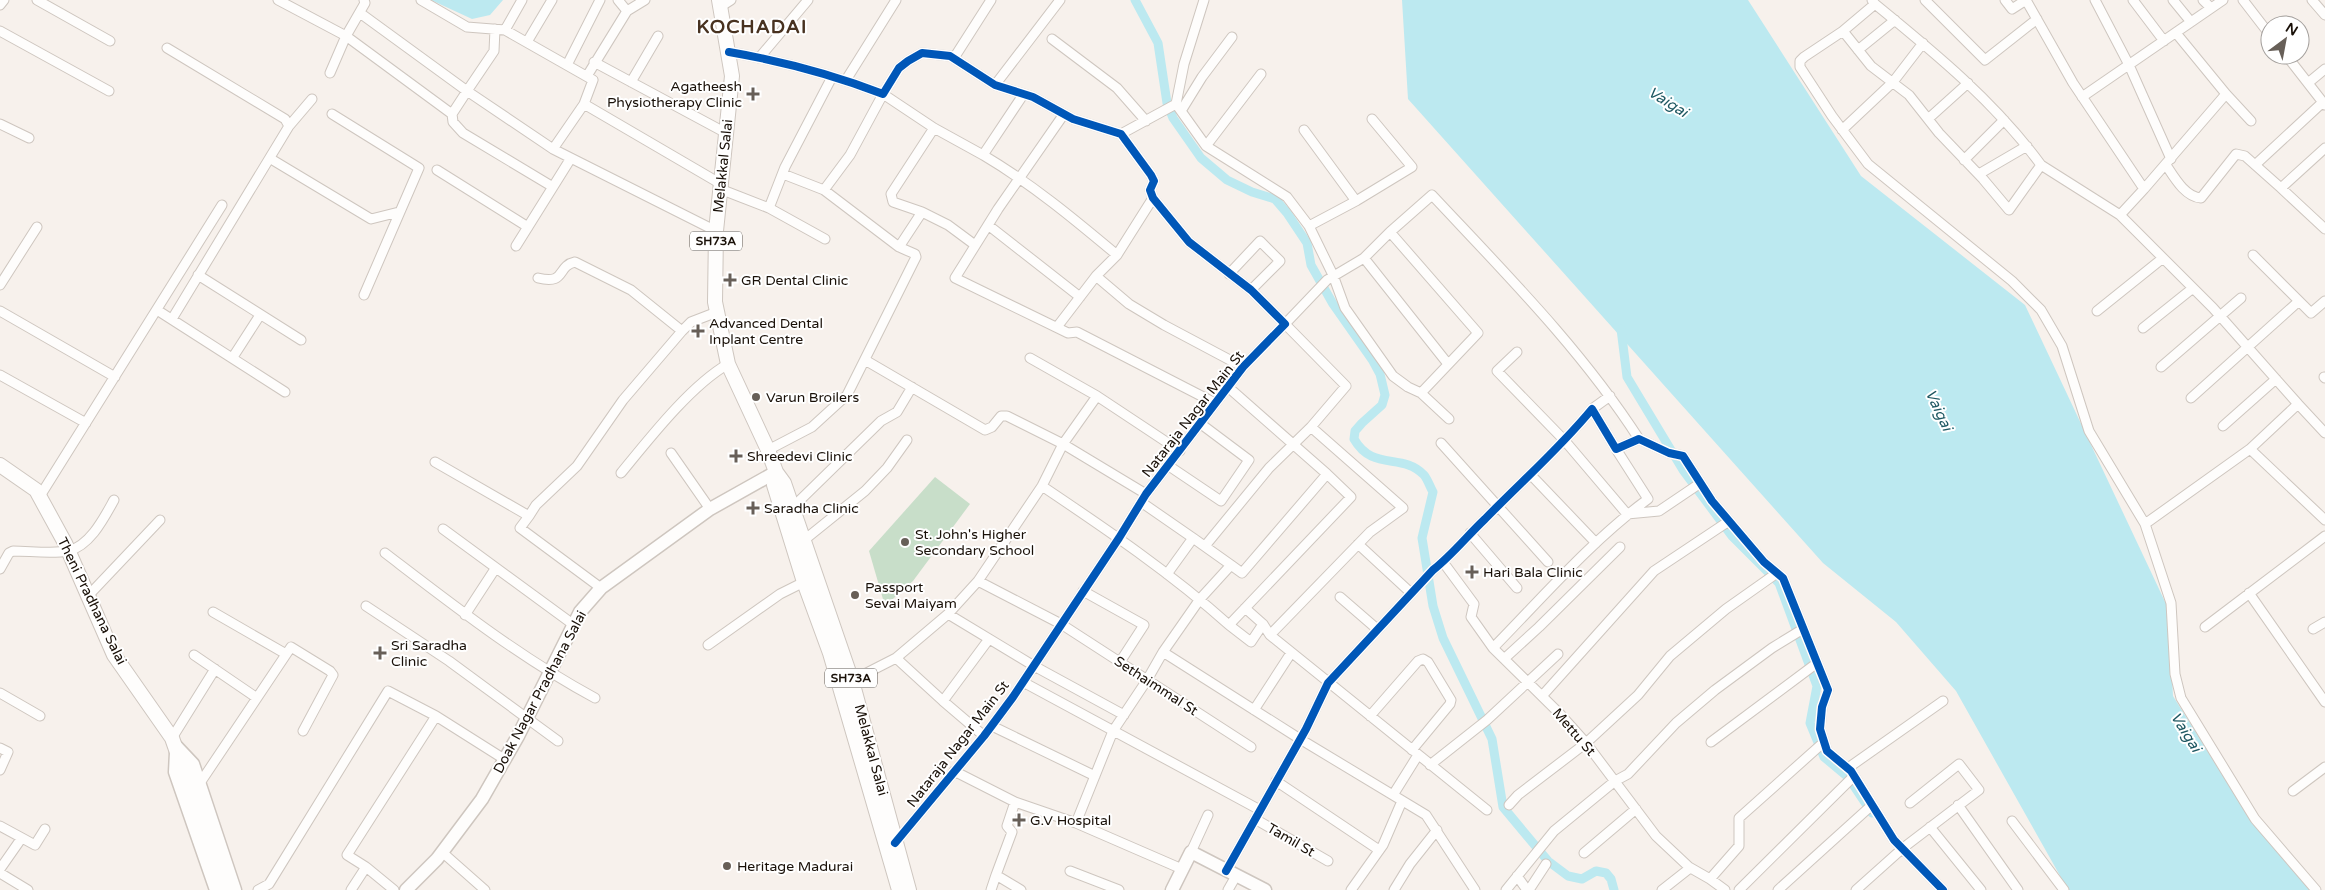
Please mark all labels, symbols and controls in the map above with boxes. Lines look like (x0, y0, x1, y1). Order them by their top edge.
north arrow (2260, 15, 2310, 65)
district label: KOCHADAI (697, 16, 807, 38)
text: N (2282, 19, 2301, 40)
place label: Agatheesh Physiotherapy Clinic (607, 78, 742, 111)
water label: Vaigai (1645, 83, 1693, 122)
marker: Agatheesh Physiotherapy Clinic (746, 87, 760, 101)
street label: Melakkal Salai (710, 118, 736, 214)
road number: SH73A (690, 232, 742, 250)
place label: GR Dental Clinic (741, 272, 848, 289)
marker: GR Dental Clinic (723, 273, 737, 287)
place label: Advanced Dental Inplant Centre (709, 315, 823, 348)
marker: Advanced Dental Inplant Centre (691, 324, 705, 338)
street label: Nataraja Nagar Main St (1138, 347, 1248, 481)
water label: Vaigai (1922, 387, 1957, 436)
place label: Varun Broilers (766, 389, 859, 406)
marker: Varun Broilers (750, 391, 762, 403)
place label: Shreedevi Clinic (747, 448, 852, 465)
marker: Shreedevi Clinic (729, 449, 743, 463)
place label: Saradha Clinic (764, 500, 859, 517)
marker: Saradha Clinic (746, 501, 760, 515)
place label: St. John's Higher Secondary School (915, 526, 1034, 559)
street label: Theni Pradhana Salai (54, 535, 130, 667)
marker: St. John's Higher Secondary School (899, 536, 911, 548)
place label: Hari Bala Clinic (1483, 564, 1583, 581)
marker: Hari Bala Clinic (1465, 565, 1479, 579)
place label: Passport Sevai Maiyam (865, 579, 957, 612)
marker: Passport Sevai Maiyam (849, 589, 861, 601)
street label: Doak Nagar Pradhana Salai (490, 608, 590, 776)
place label: Sri Saradha Clinic (391, 637, 467, 670)
marker: Sri Saradha Clinic (373, 646, 387, 660)
street label: Sethaimmal St (1111, 653, 1201, 720)
road number: SH73A (825, 668, 877, 688)
street label: Nataraja Nagar Main St (903, 677, 1013, 811)
street label: Melakkal Salai (851, 702, 891, 798)
street label: Mettu St (1549, 705, 1600, 760)
water label: Vaigai (2167, 709, 2206, 757)
place label: G.V Hospital (1030, 812, 1111, 829)
marker: G.V Hospital (1012, 813, 1026, 827)
street label: Tamil St (1264, 820, 1319, 861)
place label: Heritage Madurai (737, 858, 853, 875)
marker: Heritage Madurai (721, 860, 733, 872)

